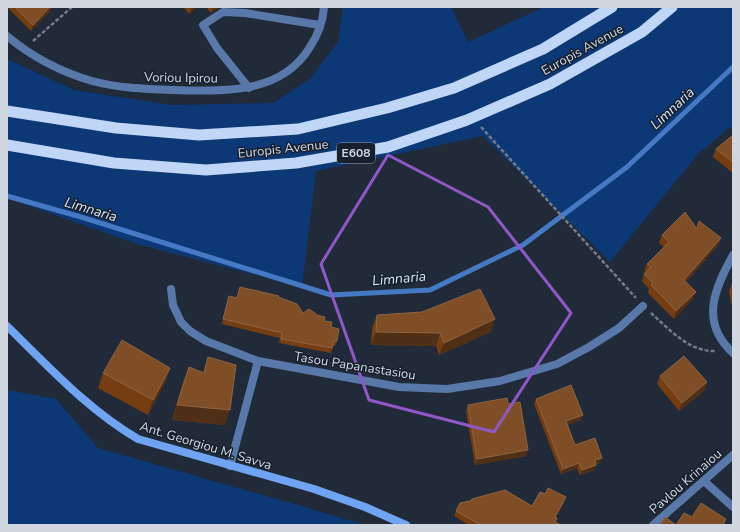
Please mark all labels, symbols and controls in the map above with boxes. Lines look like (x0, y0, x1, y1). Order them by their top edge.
street label: Europis Avenue (538, 20, 627, 80)
street label: Voriou Ipirou (143, 68, 218, 88)
water label: Limnaria (646, 83, 699, 134)
street label: Europis Avenue (237, 135, 329, 163)
road number: E608 (337, 143, 375, 163)
water label: Limnaria (62, 193, 119, 226)
water label: Limnaria (371, 267, 427, 290)
street label: Tasou Papanastasiou (293, 347, 417, 384)
street label: Ant. Georgiou M. Savva (137, 417, 274, 475)
street label: Pavlou Krinaiou (646, 445, 726, 518)

